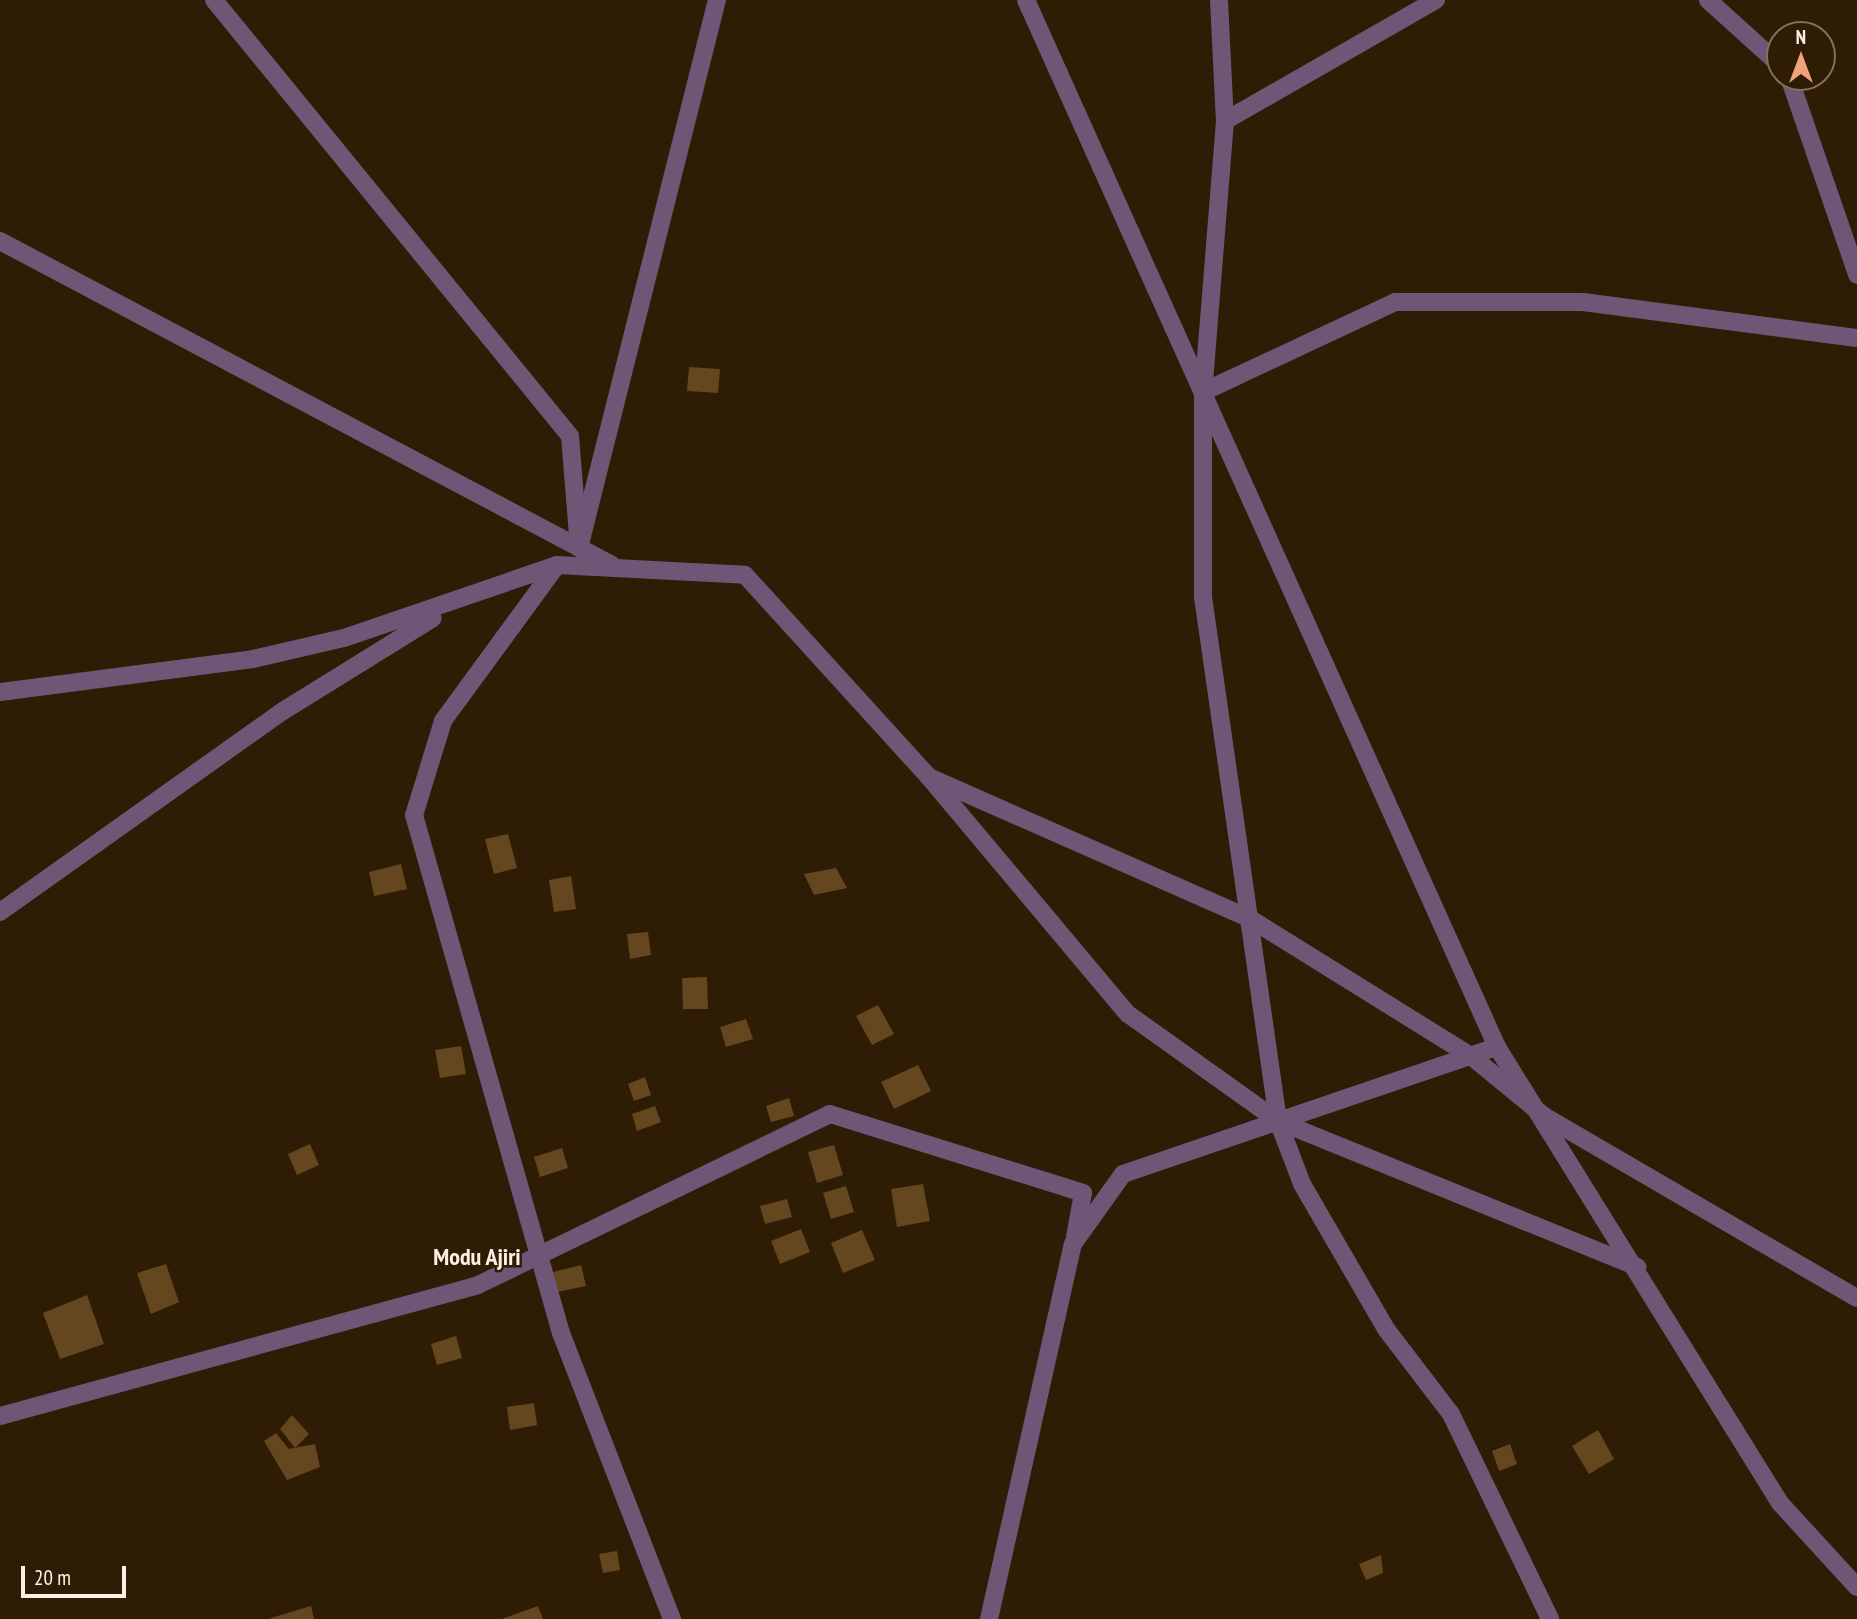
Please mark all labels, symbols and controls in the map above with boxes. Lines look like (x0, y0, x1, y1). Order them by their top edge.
north arrow (1766, 21, 1836, 91)
text: N (1796, 25, 1806, 49)
district label: Modu Ajiri (433, 1243, 521, 1271)
scale bar (24, 1552, 130, 1596)
text: 20 m (34, 1564, 71, 1591)

